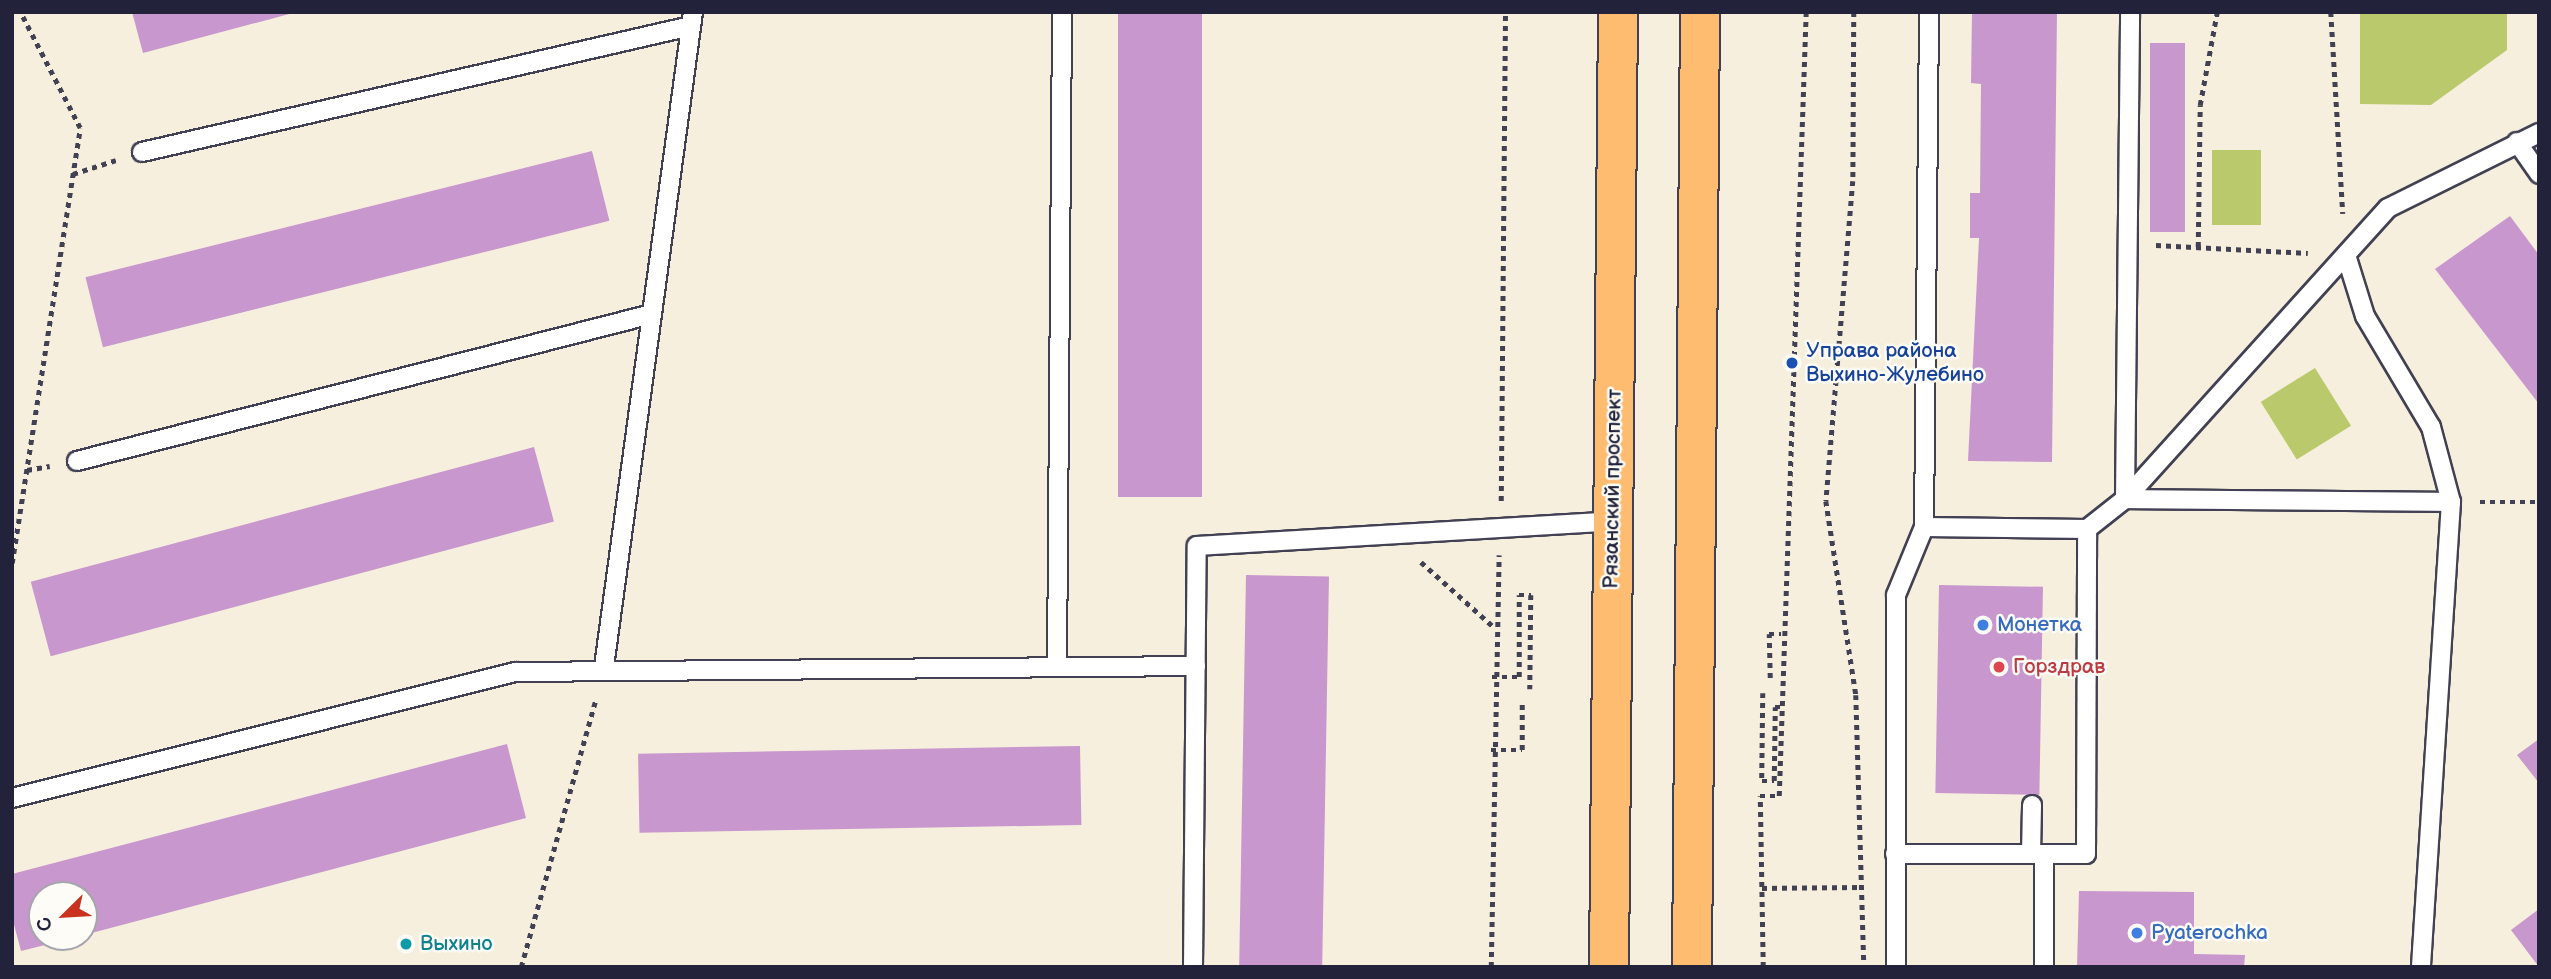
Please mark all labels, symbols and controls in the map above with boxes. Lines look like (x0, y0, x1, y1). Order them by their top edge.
place label: Управа района Выхино-Жулебино (1806, 338, 1984, 388)
marker: Управа района Выхино-Жулебино (1784, 355, 1800, 371)
street label: Рязанский проспект (1599, 389, 1627, 589)
place label: Монетка (1997, 612, 2082, 638)
marker: Монетка (1975, 617, 1991, 633)
place label: Горздрав (2013, 654, 2105, 680)
marker: Горздрав (1991, 659, 2007, 675)
north arrow (28, 881, 98, 951)
text: С (32, 913, 58, 935)
place label: Pyaterochka (2151, 920, 2268, 946)
marker: Pyaterochka (2129, 925, 2145, 941)
place label: Выхино (420, 931, 492, 957)
marker: Выхино (398, 936, 414, 952)

